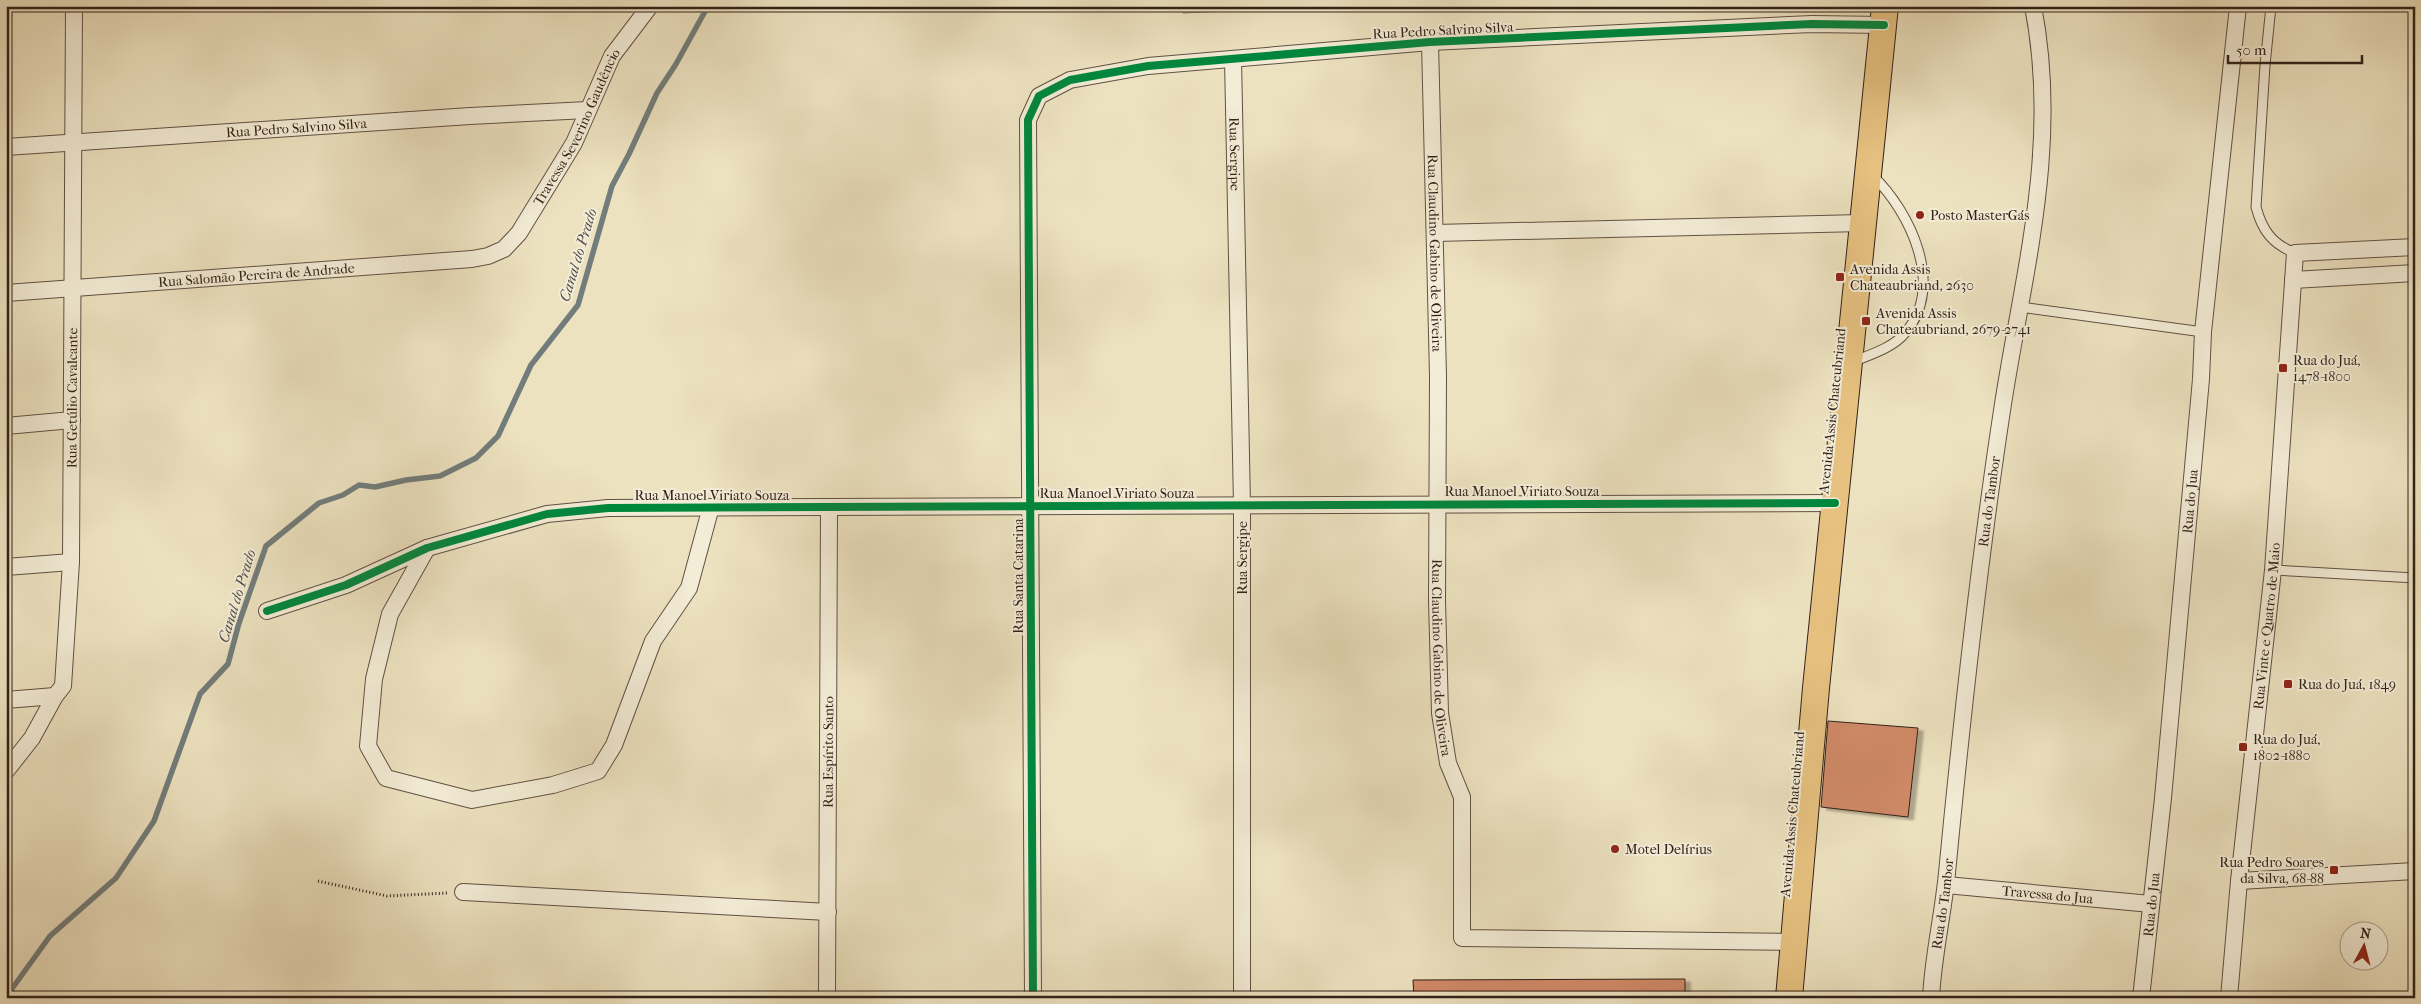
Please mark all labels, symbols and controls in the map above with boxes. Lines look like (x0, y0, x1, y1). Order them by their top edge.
street label: Rua Pedro Salvino Silva (1372, 18, 1514, 43)
scale bar (2228, 32, 2362, 64)
text: 50 m (2236, 41, 2267, 59)
street label: Travessa Severino Gaudêncio (530, 45, 624, 209)
street label: Rua Pedro Salvino Silva (225, 115, 368, 141)
street label: Rua Sergipe (1225, 117, 1244, 191)
street label: Rua Claudino Gabino de Oliveira (1424, 154, 1445, 352)
water label: Canal do Prado (555, 206, 601, 304)
place label: Posto MasterGás (1930, 207, 2029, 224)
marker: Posto MasterGás (1914, 209, 1926, 221)
street label: Rua Salomão Pereira de Andrade (157, 260, 355, 291)
place label: Avenida Assis Chateaubriand, 2630 (1849, 261, 1974, 294)
marker: Avenida Assis Chateaubriand, 2630 (1834, 271, 1846, 283)
place label: Avenida Assis Chateaubriand, 2679-2741 (1875, 305, 2031, 338)
marker: Avenida Assis Chateaubriand, 2679-2741 (1860, 315, 1872, 327)
street label: Avenida Assis Chateubriand (1815, 327, 1850, 496)
street label: Rua Getúlio Cavalcante (64, 328, 81, 468)
place label: Rua do Juá, 1478-1800 (2293, 352, 2361, 385)
marker: Rua do Juá, 1478-1800 (2277, 362, 2289, 374)
street label: Rua do Tambor (1975, 455, 2004, 548)
street label: Rua do Jua (2179, 468, 2202, 534)
street label: Rua Manoel Viriato Souza (1444, 483, 1600, 500)
street label: Rua Manoel Viriato Souza (1039, 485, 1195, 502)
street label: Rua Manoel Viriato Souza (634, 487, 790, 504)
street label: Rua Santa Catarina (1010, 518, 1027, 634)
street label: Rua Sergipe (1234, 521, 1251, 595)
street label: Rua Vinte e Quatro de Maio (2250, 542, 2284, 710)
water label: Canal do Prado (214, 547, 260, 645)
street label: Rua Claudino Gabino de Oliveira (1428, 559, 1455, 758)
place label: Rua do Juá, 1849 (2298, 676, 2396, 693)
marker: Rua do Juá, 1849 (2282, 678, 2294, 690)
street label: Rua Espírito Santo (820, 696, 837, 808)
street label: Avenida Assis Chateubriand (1777, 730, 1808, 899)
place label: Rua do Juá, 1802-1880 (2253, 731, 2321, 764)
marker: Rua do Juá, 1802-1880 (2237, 741, 2249, 753)
place label: Motel Delírius (1625, 841, 1712, 858)
marker: Motel Delírius (1609, 843, 1621, 855)
place label: Rua Pedro Soares da Silva, 68-88 (2219, 854, 2324, 887)
street label: Rua do Tambor (1928, 857, 1957, 951)
marker: Rua Pedro Soares da Silva, 68-88 (2328, 864, 2340, 876)
street label: Rua do Jua (2140, 871, 2164, 938)
street label: Travessa do Jua (2001, 882, 2094, 908)
north arrow (2338, 922, 2388, 972)
text: N (2359, 925, 2372, 943)

